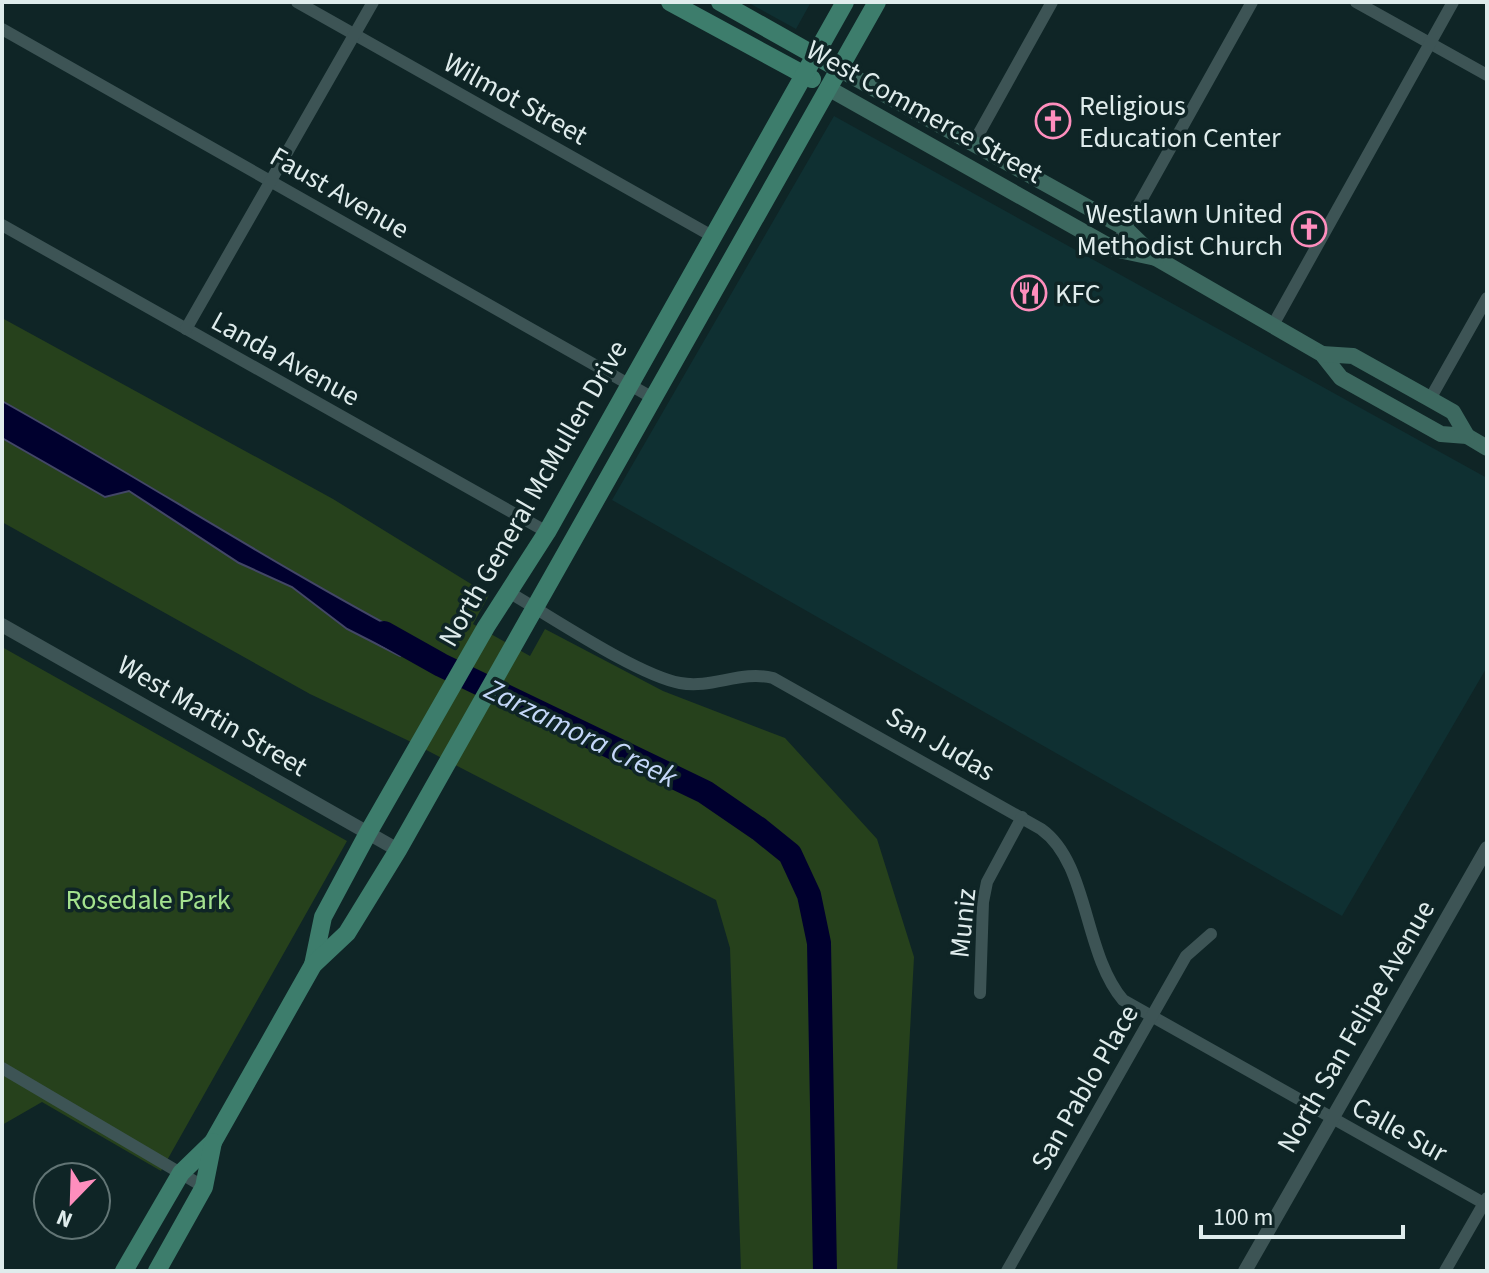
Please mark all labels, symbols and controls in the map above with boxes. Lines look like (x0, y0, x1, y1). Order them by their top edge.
street label: West Commerce Street (799, 30, 1051, 194)
street label: Wilmot Street (436, 43, 595, 155)
place label: Religious Education Center (1079, 86, 1281, 158)
church icon: Religious Education Center (1034, 102, 1072, 140)
street label: Faust Avenue (262, 137, 417, 249)
place label: Westlawn United Methodist Church (1077, 194, 1283, 266)
church icon: Westlawn United Methodist Church (1290, 210, 1328, 248)
restaurant icon: KFC (1010, 274, 1048, 312)
place label: KFC (1055, 274, 1101, 314)
street label: Landa Avenue (204, 301, 367, 416)
street label: North General McMullen Drive (429, 333, 637, 654)
street label: West Martin Street (110, 645, 316, 787)
water label: Zarzamora Creek (476, 668, 685, 799)
street label: San Judas (879, 697, 1002, 791)
park label: Rosedale Park (65, 880, 231, 920)
street label: Muniz (939, 886, 987, 960)
street label: North San Felipe Avenue (1267, 893, 1445, 1160)
street label: San Pablo Place (1021, 997, 1149, 1178)
street label: Calle Sur (1344, 1087, 1455, 1173)
north arrow (32, 1161, 112, 1241)
scale bar (1201, 1189, 1403, 1239)
text: 100 m (1213, 1200, 1273, 1235)
text: N (52, 1201, 78, 1236)

